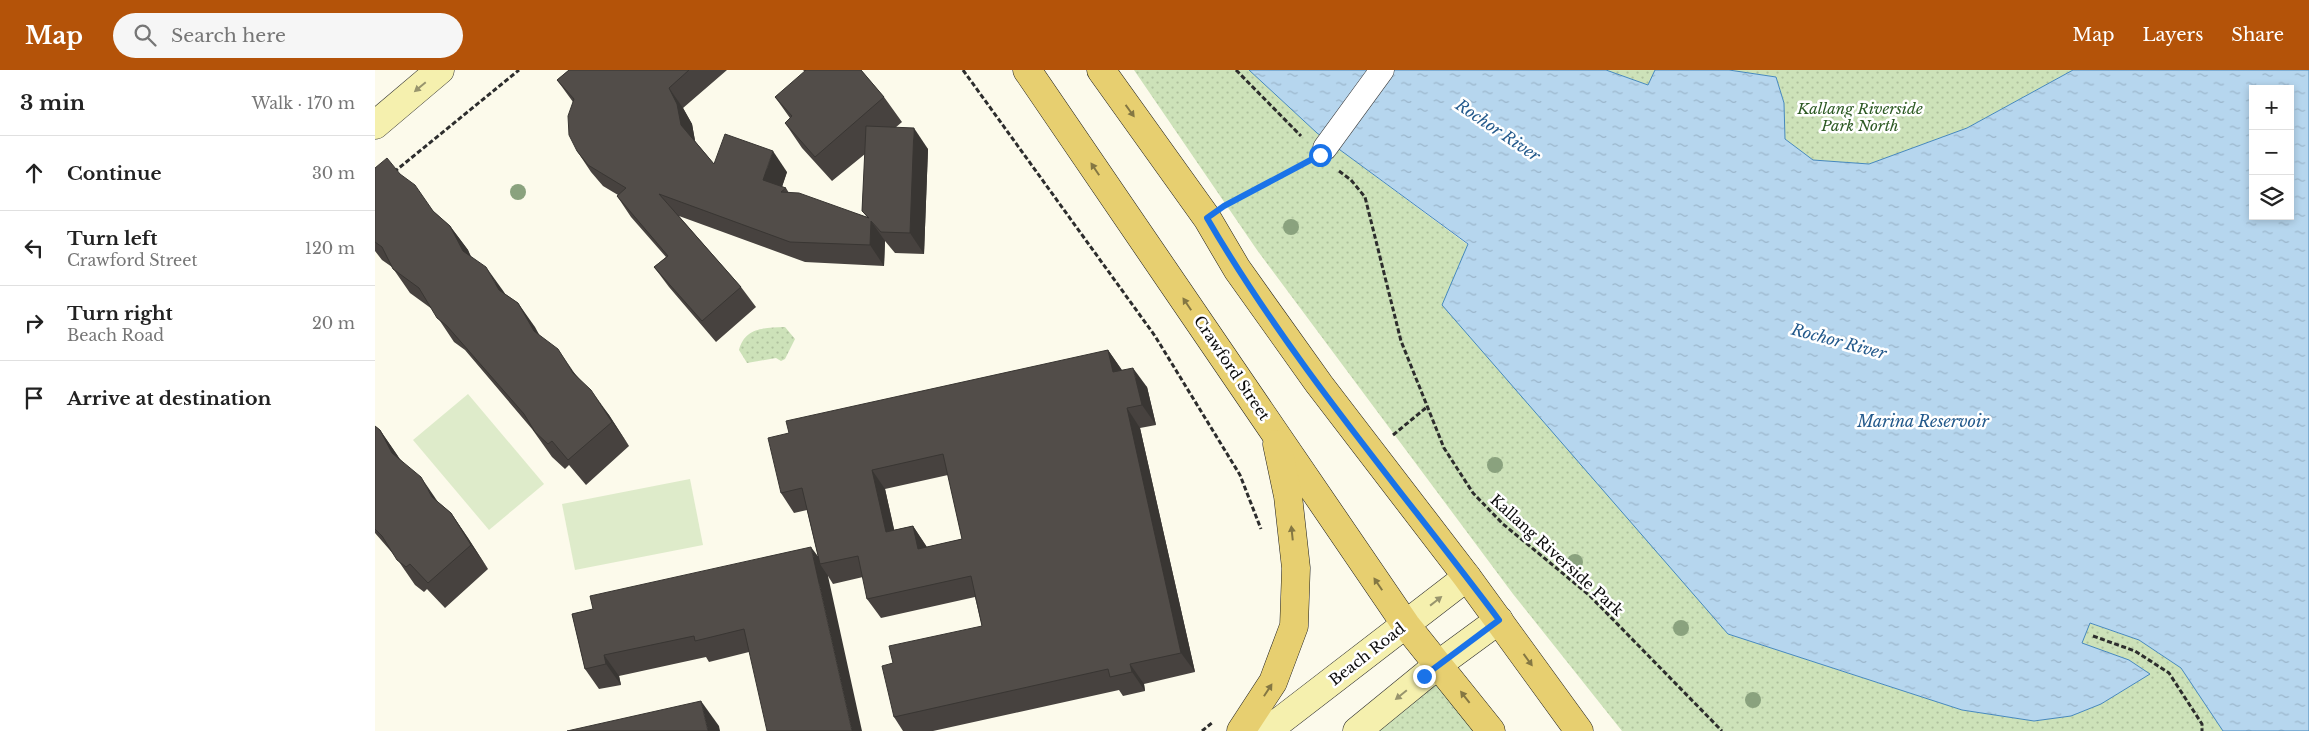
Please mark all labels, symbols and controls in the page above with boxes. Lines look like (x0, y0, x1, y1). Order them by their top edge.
search box (113, 13, 463, 58)
text: Map (25, 21, 83, 50)
icon: search (131, 21, 159, 49)
text: Search here (171, 24, 286, 47)
text: Map (2073, 24, 2114, 46)
text: Layers (2142, 24, 2203, 46)
text: Share (2231, 24, 2284, 46)
one-way arrow (413, 82, 426, 93)
map controls (2249, 85, 2294, 220)
button: + (2249, 85, 2294, 130)
text: 3 min (20, 90, 85, 116)
text: Walk · 170 m (252, 93, 355, 113)
water label: Rochor River (1451, 94, 1545, 166)
park label: Kallang Riverside Park North (1796, 99, 1923, 135)
one-way arrow (1125, 105, 1135, 118)
button: − (2249, 130, 2294, 175)
route start (1309, 144, 1332, 167)
icon: ahead (20, 159, 48, 187)
text: Continue (67, 162, 162, 185)
text: 30 m (312, 163, 355, 183)
one-way arrow (1090, 163, 1100, 176)
button: layers (2249, 175, 2294, 220)
text: Turn left (67, 227, 158, 250)
icon: left (20, 234, 48, 262)
text: 120 m (305, 238, 355, 258)
text: Crawford Street (67, 250, 198, 270)
one-way arrow (1182, 297, 1192, 310)
text: Turn right (67, 302, 173, 325)
icon: right (20, 309, 48, 337)
street label: Crawford Street (1190, 312, 1274, 424)
text: 20 m (312, 313, 355, 333)
water label: Rochor River (1788, 318, 1889, 363)
text: Beach Road (67, 325, 164, 345)
icon: arrive (20, 384, 48, 412)
text: Arrive at destination (67, 387, 271, 410)
water label: Marina Reservoir (1856, 411, 1989, 431)
street label: Kallang Riverside Park (1486, 490, 1628, 620)
one-way arrow (1288, 525, 1296, 541)
one-way arrow (1373, 578, 1383, 591)
one-way arrow (1429, 596, 1443, 606)
street label: Beach Road (1325, 619, 1409, 689)
one-way arrow (1523, 653, 1533, 667)
route end (1413, 665, 1436, 688)
one-way arrow (1263, 683, 1272, 697)
one-way arrow (1395, 689, 1408, 700)
one-way arrow (1459, 691, 1470, 704)

